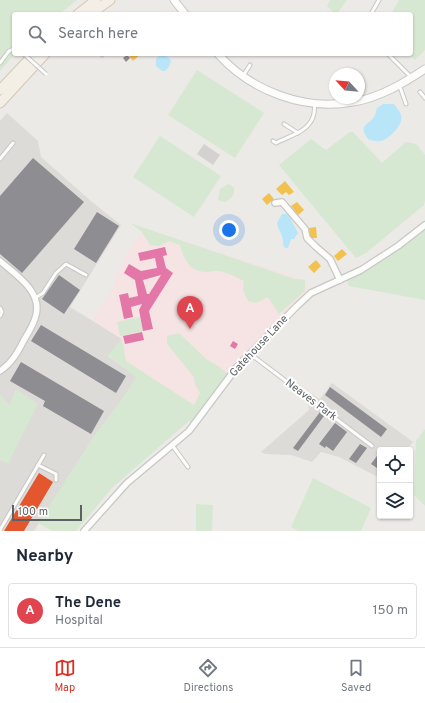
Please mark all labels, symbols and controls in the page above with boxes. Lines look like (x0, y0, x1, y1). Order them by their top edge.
search box (12, 12, 413, 56)
icon: search (26, 23, 48, 45)
text: Search here (58, 25, 138, 44)
north arrow (329, 68, 365, 104)
your location (219, 220, 239, 240)
pin: A (177, 296, 203, 329)
street label: Gatehouse Lane (227, 312, 291, 380)
street label: Neaves Park (282, 376, 340, 424)
map controls (377, 447, 413, 519)
button: locate (377, 447, 413, 483)
button: layers (377, 483, 413, 519)
scale bar (12, 503, 82, 522)
text: 100 m (18, 505, 48, 519)
text: Nearby (16, 546, 73, 568)
text: The Dene (55, 594, 121, 613)
text: A (25, 603, 35, 619)
text: 150 m (373, 603, 408, 619)
text: Hospital (55, 613, 103, 629)
tab: Map (54, 657, 76, 695)
tab: Directions (183, 657, 233, 695)
tab: Saved (341, 657, 371, 695)

